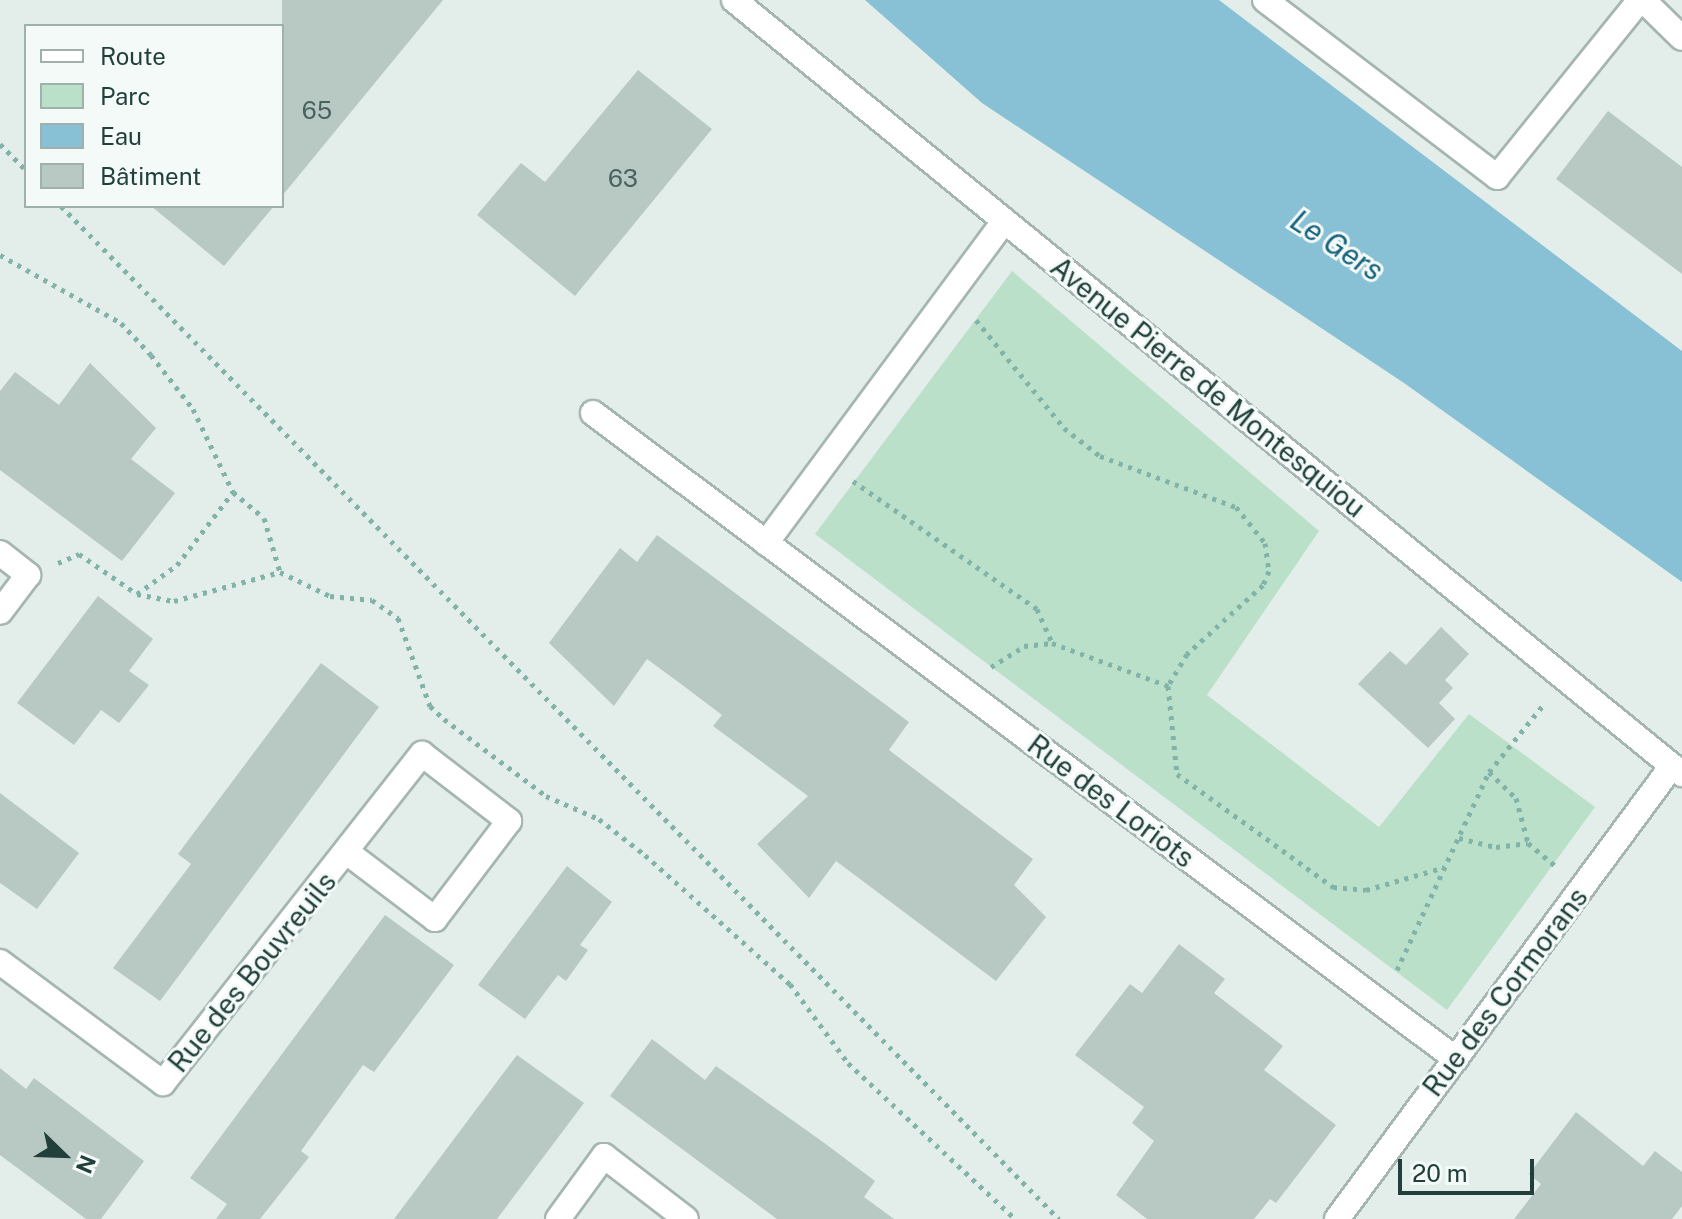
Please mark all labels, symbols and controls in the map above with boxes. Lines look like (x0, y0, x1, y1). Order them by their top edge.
legend (24, 24, 284, 208)
text: Route (100, 42, 166, 70)
text: Parc (100, 82, 151, 110)
house number: 65 (302, 97, 332, 125)
text: Eau (100, 122, 142, 150)
text: Bâtiment (100, 162, 201, 190)
house number: 63 (608, 165, 638, 193)
water label: Le Gers (1284, 202, 1390, 288)
street label: Avenue Pierre de Montesquiou (1044, 249, 1372, 525)
street label: Rue des Loriots (1021, 727, 1201, 875)
street label: Rue des Bouvreuils (161, 865, 343, 1079)
street label: Rue des Cormorans (1415, 881, 1595, 1103)
north arrow (24, 1115, 104, 1195)
scale bar (1402, 1143, 1538, 1193)
text: N (71, 1151, 101, 1177)
text: 20 m (1412, 1159, 1468, 1187)

